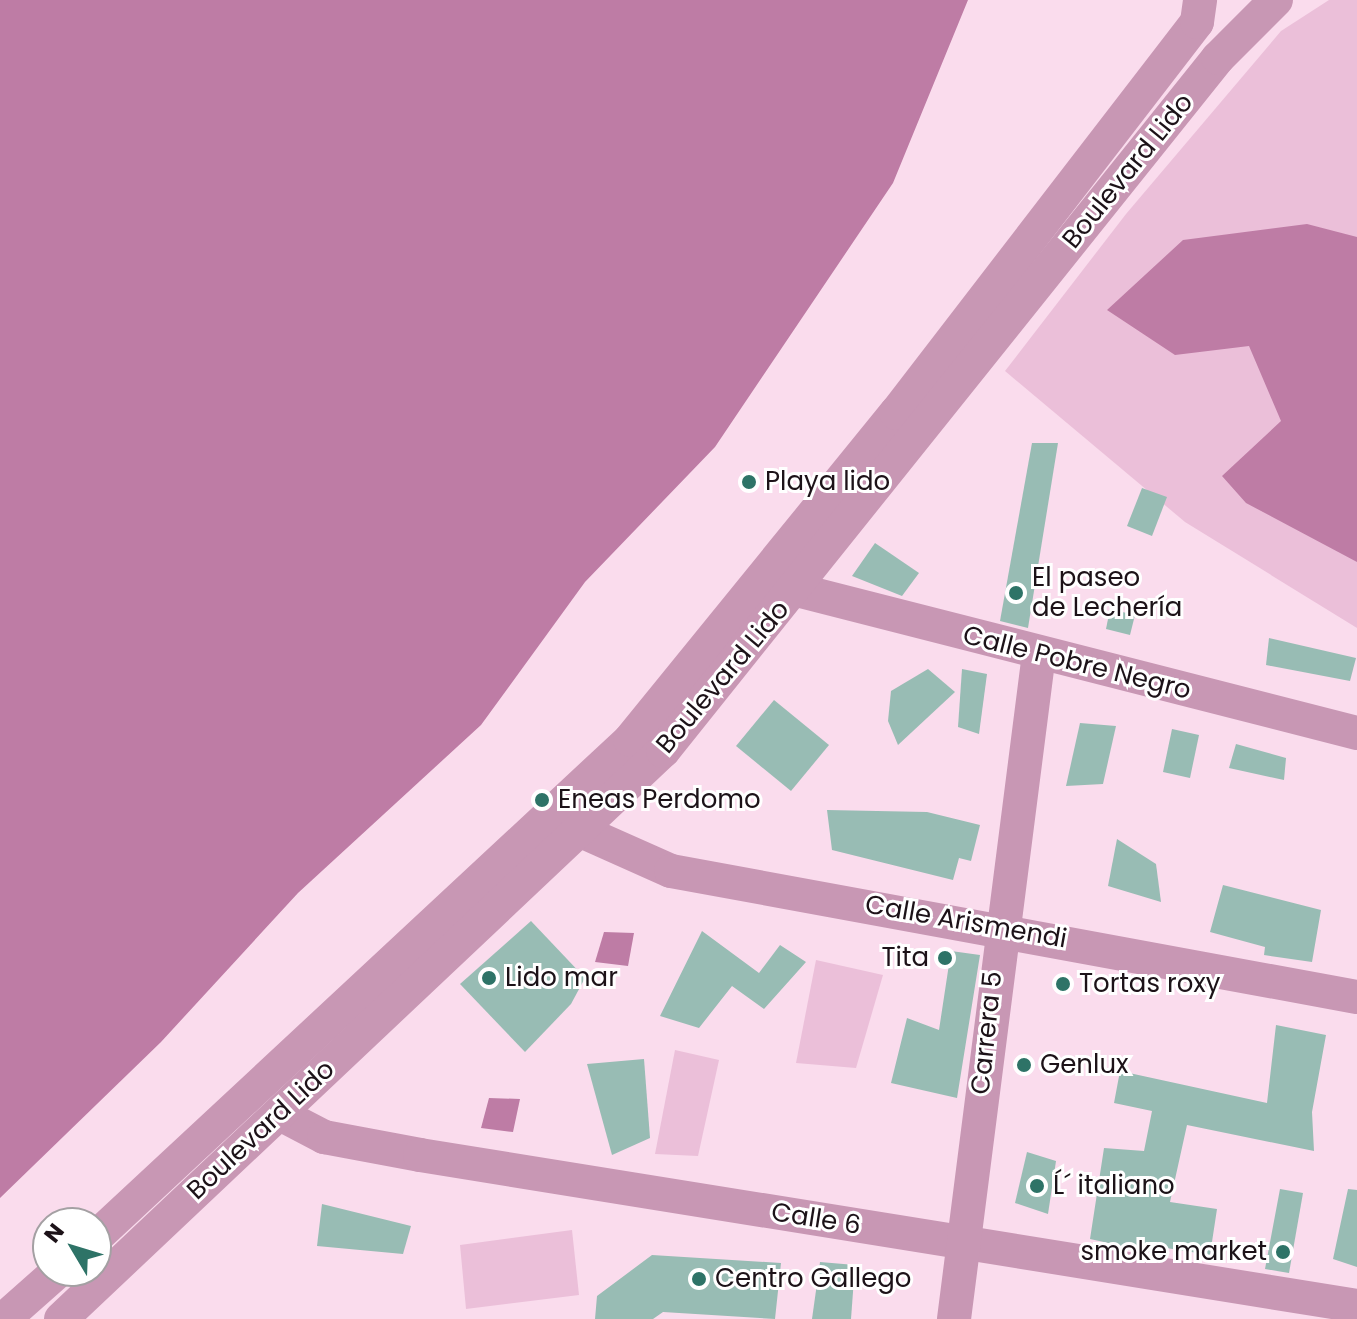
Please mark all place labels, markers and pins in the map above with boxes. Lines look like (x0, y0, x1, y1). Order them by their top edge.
place label: Playa lido (765, 466, 890, 498)
marker: Playa lido (740, 473, 758, 491)
place label: El paseo de Lechería (1032, 562, 1182, 624)
marker: El paseo de Lechería (1007, 584, 1025, 602)
place label: Eneas Perdomo (558, 784, 761, 816)
marker: Eneas Perdomo (533, 791, 551, 809)
place label: Tita (881, 942, 929, 974)
marker: Tita (936, 949, 954, 967)
place label: Lido mar (505, 962, 618, 994)
place label: Tortas roxy (1079, 968, 1220, 1000)
marker: Lido mar (480, 969, 498, 987)
marker: Tortas roxy (1054, 975, 1072, 993)
place label: Genlux (1040, 1049, 1128, 1081)
marker: Genlux (1015, 1056, 1033, 1074)
place label: Ĺ´ italiano (1053, 1170, 1175, 1202)
marker: Ĺ´ italiano (1028, 1177, 1046, 1195)
place label: smoke market (1081, 1236, 1267, 1268)
marker: smoke market (1274, 1243, 1292, 1261)
place label: Centro Gallego (715, 1263, 912, 1295)
marker: Centro Gallego (690, 1270, 708, 1288)

